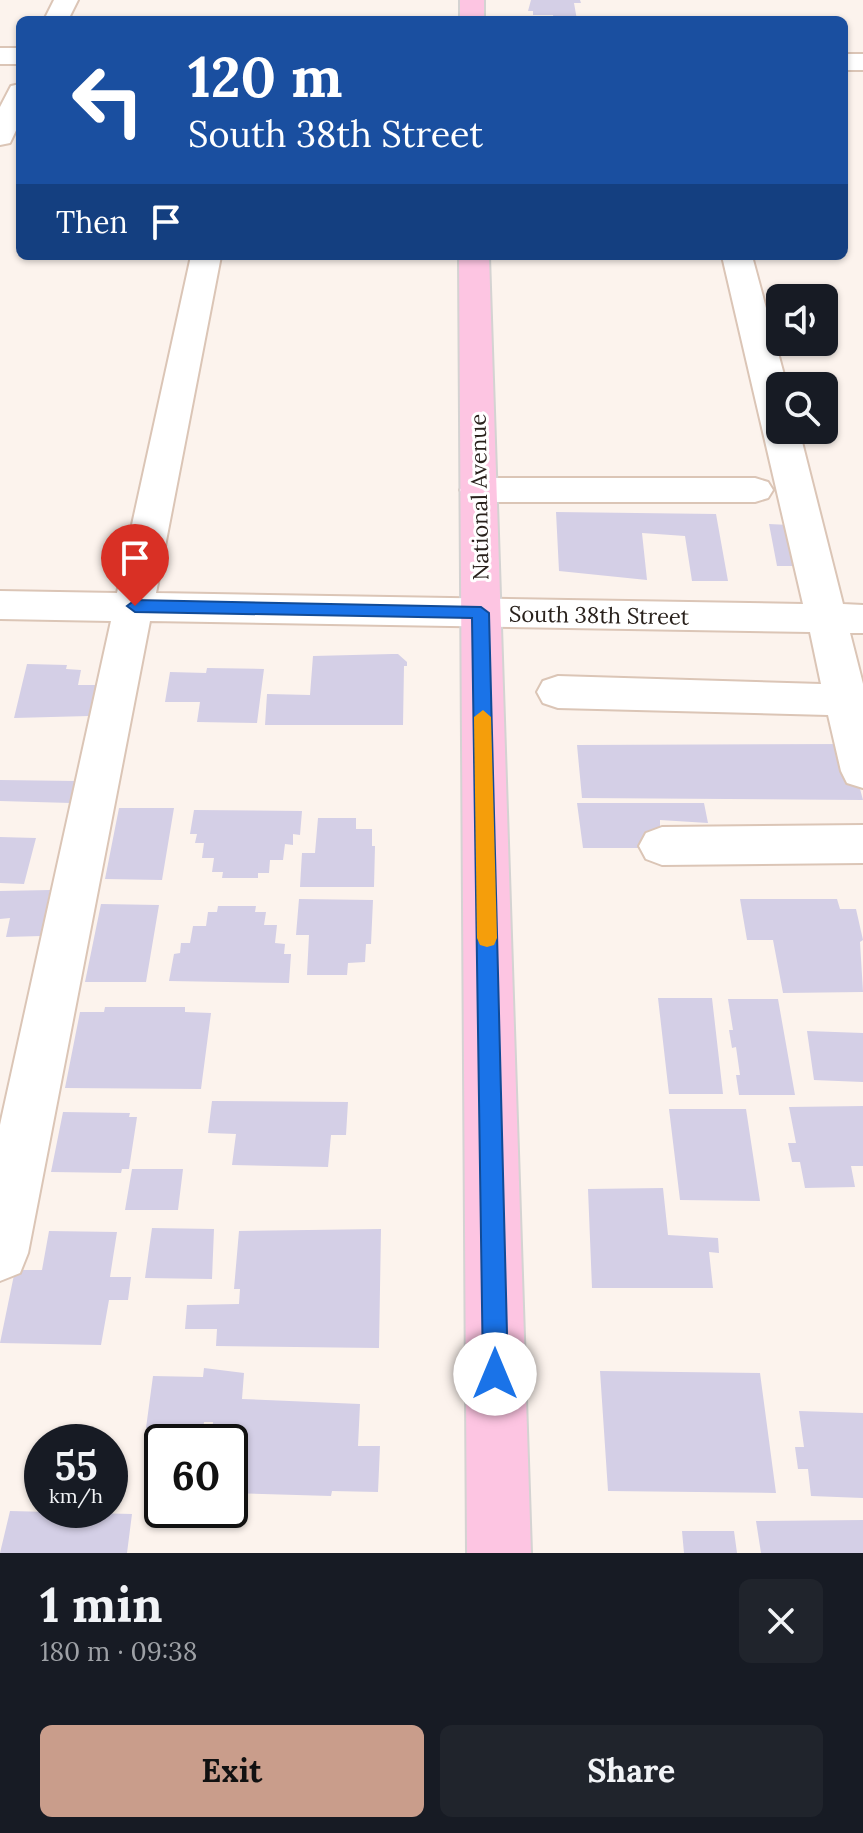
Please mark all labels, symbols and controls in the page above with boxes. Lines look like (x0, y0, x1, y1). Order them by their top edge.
text: 120 m (188, 41, 342, 112)
icon: left (56, 48, 160, 152)
text: South 38th Street (188, 111, 483, 157)
icon: arrive (144, 200, 188, 244)
text: Then (56, 203, 128, 241)
map controls (766, 284, 838, 444)
button: sound (766, 284, 838, 356)
button: search (766, 372, 838, 444)
street label: National Avenue (464, 413, 494, 581)
pin (101, 524, 169, 606)
icon: arrive (113, 536, 157, 580)
street label: South 38th Street (509, 599, 690, 631)
position arrow (453, 1332, 537, 1416)
speed limit sign: 60 (144, 1424, 248, 1528)
text: 55 (54, 1440, 98, 1491)
text: km/h (49, 1483, 103, 1508)
text: 1 min (40, 1574, 163, 1635)
button: close (739, 1579, 823, 1663)
text: 180 m · 09:38 (40, 1635, 197, 1668)
button: Exit (40, 1725, 424, 1817)
button: Share (440, 1725, 823, 1817)

